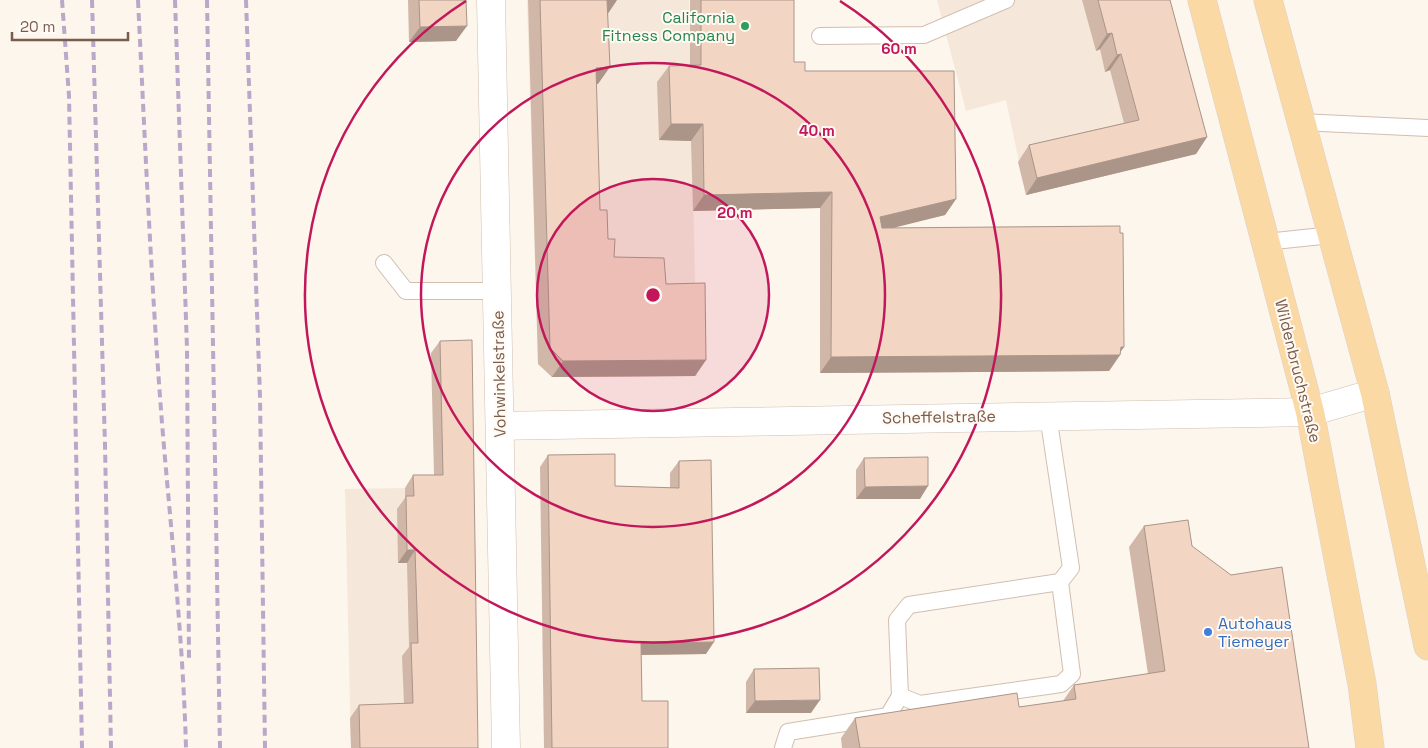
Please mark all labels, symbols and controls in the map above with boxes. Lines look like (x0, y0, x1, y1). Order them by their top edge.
place label: California Fitness Company (602, 7, 735, 46)
scale bar (12, 10, 129, 42)
text: 20 m (20, 17, 55, 36)
marker: California Fitness Company (739, 20, 751, 32)
text: 60 m (881, 39, 917, 58)
text: 40 m (799, 121, 835, 140)
text: 20 m (717, 203, 753, 222)
centre of rings (644, 286, 662, 304)
street label: Wildenbruchstraße (1270, 297, 1326, 445)
street label: Vohwinkelstraße (487, 310, 511, 438)
street label: Scheffelstraße (882, 406, 996, 428)
place label: Autohaus Tiemeyer (1218, 613, 1292, 652)
marker: Autohaus Tiemeyer (1202, 626, 1214, 638)

